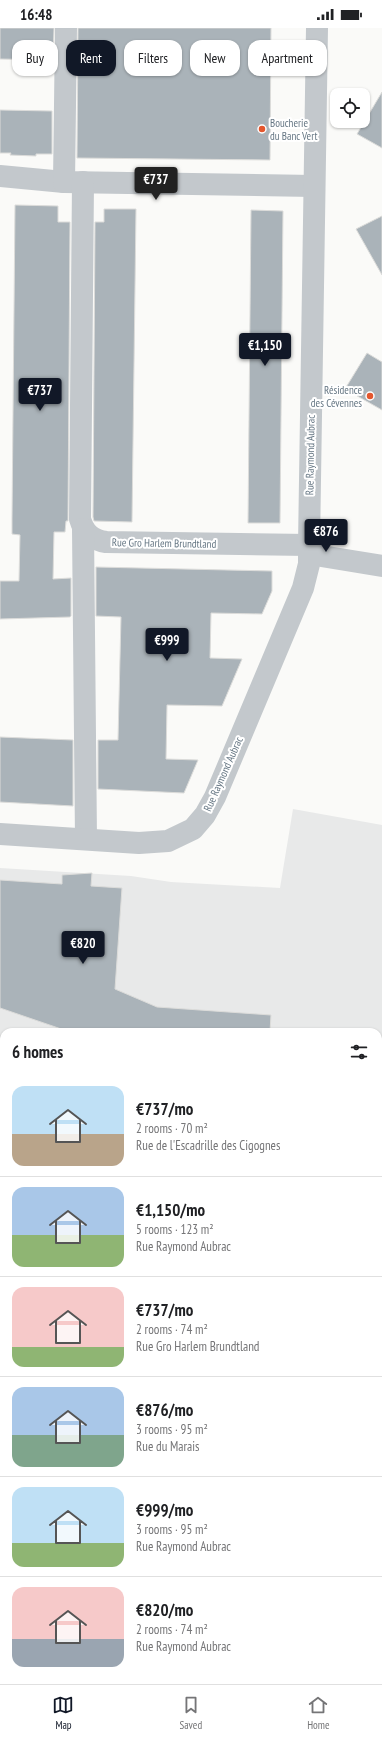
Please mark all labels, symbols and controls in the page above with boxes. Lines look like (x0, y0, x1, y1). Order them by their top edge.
text: 16:48 (20, 5, 52, 24)
chip: Buy (12, 40, 58, 76)
chip: Rent (66, 40, 116, 76)
chip: Filters (124, 40, 182, 76)
chip: New (190, 40, 240, 76)
chip: Apartment (248, 40, 327, 76)
map controls (330, 88, 370, 128)
button: locate (330, 88, 370, 128)
place label: Boucherie du Banc Vert (270, 116, 317, 143)
marker: Boucherie du Banc Vert (257, 124, 267, 134)
pin: €737 (132, 167, 180, 201)
text: €737 (144, 171, 168, 188)
pin: €1,150 (232, 333, 298, 367)
text: €1,150 (248, 337, 282, 354)
pin: €737 (16, 378, 64, 412)
text: €737 (28, 382, 52, 399)
place label: Résidence des Cévennes (311, 383, 362, 410)
marker: Résidence des Cévennes (365, 391, 375, 401)
street label: Rue Raymond Aubrac (302, 415, 318, 495)
pin: €876 (302, 519, 350, 553)
text: €876 (314, 523, 338, 540)
street label: Rue Gro Harlem Brundtland (112, 535, 217, 551)
pin: €999 (143, 628, 191, 662)
text: €999 (155, 632, 179, 649)
street label: Rue Raymond Aubrac (200, 734, 246, 814)
pin: €820 (59, 931, 107, 965)
text: €820 (71, 935, 95, 952)
text: 6 homes (12, 1041, 63, 1063)
icon: filters (348, 1041, 370, 1063)
text: €737/mo (136, 1098, 193, 1120)
icon: home (44, 1102, 92, 1150)
text: 2 rooms · 70 m² (136, 1120, 208, 1137)
text: Rue de l'Escadrille des Cigognes (136, 1137, 280, 1154)
text: €1,150/mo (136, 1199, 205, 1221)
icon: home (44, 1203, 92, 1251)
text: 5 rooms · 123 m² (136, 1221, 214, 1238)
text: Rue Raymond Aubrac (136, 1238, 231, 1255)
text: €737/mo (136, 1299, 193, 1321)
icon: home (44, 1303, 92, 1351)
text: 2 rooms · 74 m² (136, 1321, 208, 1338)
text: Rue Gro Harlem Brundtland (136, 1338, 260, 1355)
text: €876/mo (136, 1399, 193, 1421)
icon: home (44, 1403, 92, 1451)
text: 3 rooms · 95 m² (136, 1421, 208, 1438)
text: Rue du Marais (136, 1438, 200, 1455)
text: €999/mo (136, 1499, 193, 1521)
icon: home (44, 1503, 92, 1551)
text: 3 rooms · 95 m² (136, 1521, 208, 1538)
text: Rue Raymond Aubrac (136, 1538, 231, 1555)
text: €820/mo (136, 1599, 193, 1621)
icon: home (44, 1603, 92, 1651)
text: 2 rooms · 74 m² (136, 1621, 208, 1638)
text: Rue Raymond Aubrac (136, 1638, 231, 1655)
tab: Map (52, 1694, 74, 1732)
tab: Saved (179, 1694, 202, 1732)
tab: Home (307, 1694, 330, 1732)

